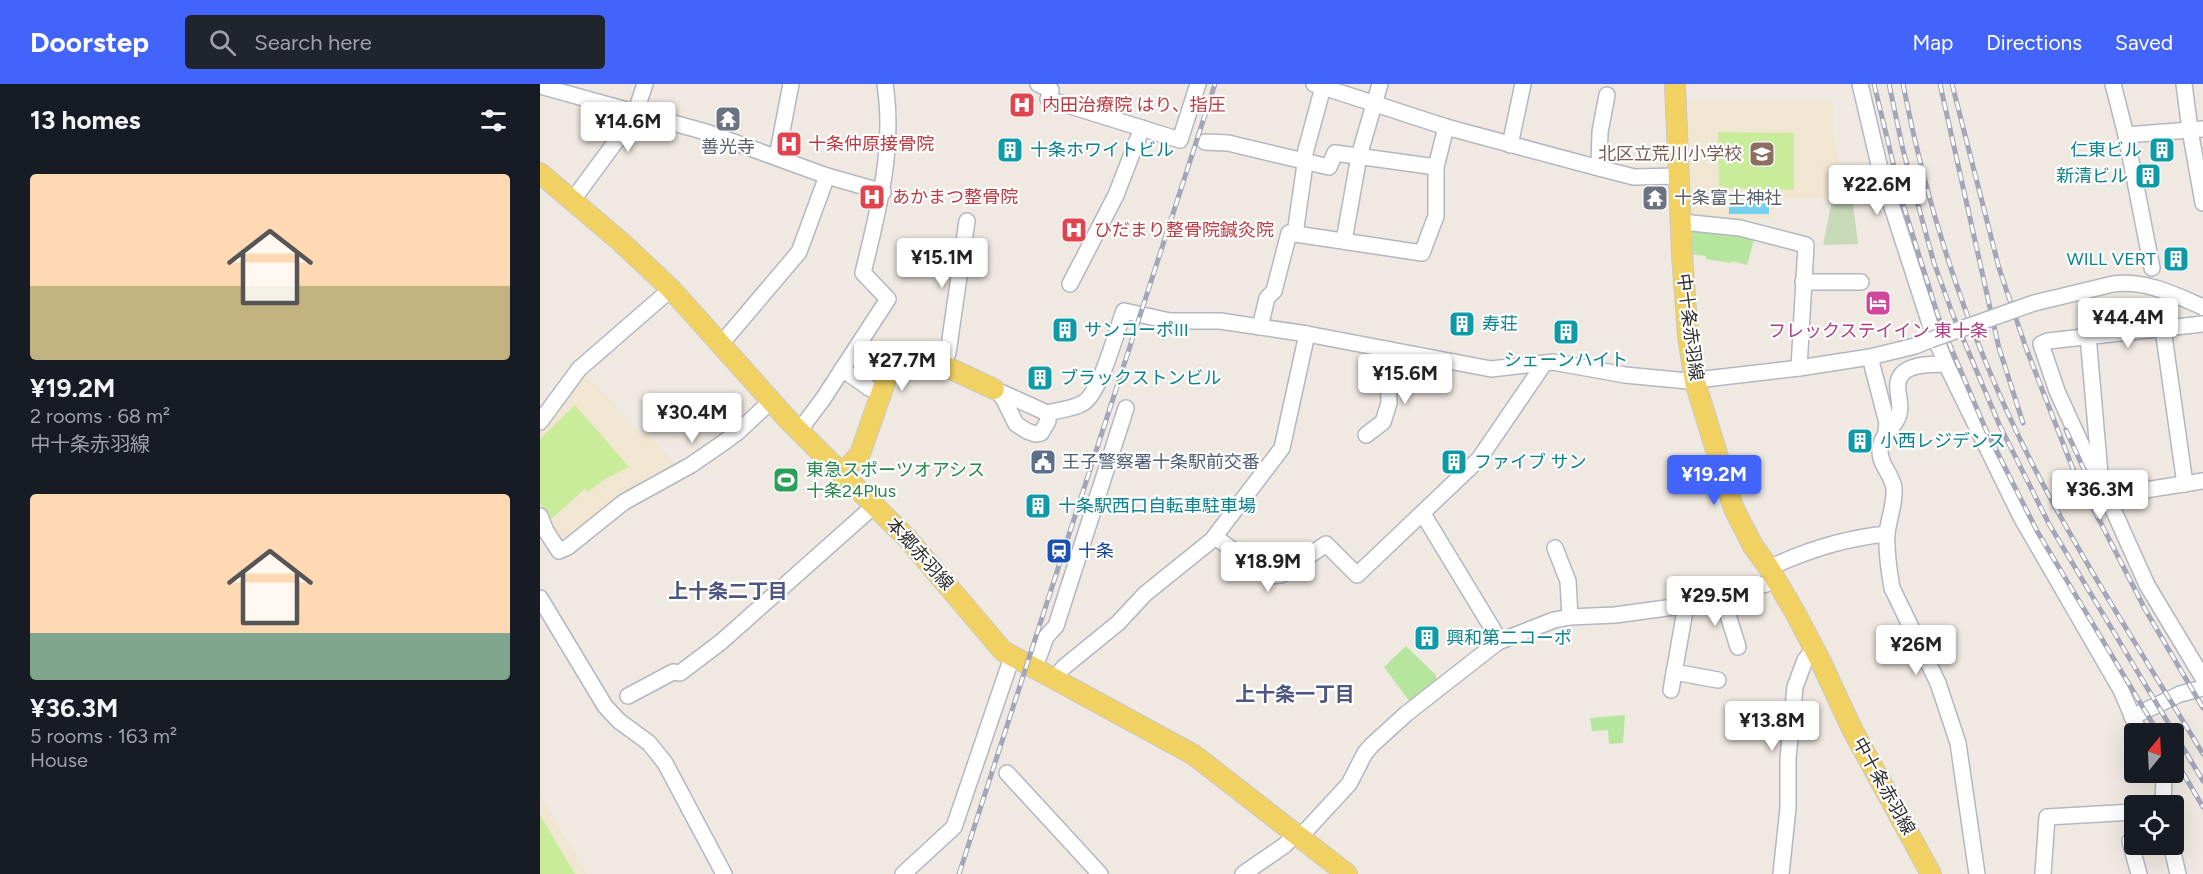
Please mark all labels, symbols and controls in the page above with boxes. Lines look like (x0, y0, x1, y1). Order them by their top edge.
search box (185, 15, 605, 69)
text: Doorstep (30, 25, 149, 59)
icon: search (206, 26, 239, 59)
text: Search here (254, 29, 372, 56)
text: Map (1912, 30, 1953, 55)
text: Directions (1986, 30, 2082, 55)
text: Saved (2115, 30, 2173, 55)
hospital icon: 内田治療院 はり、指圧 (1007, 90, 1037, 120)
place label: 内田治療院 はり、指圧 (1042, 94, 1226, 116)
pin: ¥14.6M (579, 102, 677, 153)
text: 13 homes (30, 104, 141, 136)
icon: filters (477, 104, 510, 137)
temple icon: 善光寺 (713, 104, 743, 134)
text: ¥14.6M (595, 109, 661, 133)
hospital icon: 十条仲原接骨院 (774, 129, 804, 159)
place label: 十条仲原接骨院 (808, 133, 934, 155)
building icon: 十条ホワイトビル (995, 135, 1025, 165)
building icon: 仁東ビル (2147, 135, 2177, 165)
place label: 善光寺 (701, 136, 755, 158)
place label: 十条ホワイトビル (1030, 139, 1174, 161)
school or university icon: 北区立荒川小学校 (1747, 139, 1777, 169)
place label: 仁東ビル (2070, 139, 2142, 161)
place label: 北区立荒川小学校 (1598, 143, 1742, 165)
building icon: 新清ビル (2133, 161, 2163, 191)
pin: ¥22.6M (1828, 165, 1926, 216)
place label: 新清ビル (2056, 165, 2128, 187)
text: ¥22.6M (1843, 172, 1911, 196)
hospital icon: あかまつ整骨院 (857, 182, 887, 212)
temple icon: 十条富士神社 (1640, 183, 1670, 213)
place label: あかまつ整骨院 (892, 186, 1018, 208)
place label: 十条富士神社 (1674, 187, 1782, 209)
icon: home (216, 213, 324, 321)
hospital icon: ひだまり整骨院鍼灸院 (1059, 215, 1089, 245)
place label: ひだまり整骨院鍼灸院 (1094, 219, 1274, 241)
pin: ¥15.1M (893, 238, 991, 289)
building icon: WILL VERT (2161, 244, 2191, 274)
text: ¥15.1M (911, 245, 973, 269)
place label: WILL VERT (2066, 248, 2156, 270)
street label: 中十条赤羽線 (1673, 272, 1707, 382)
hotel icon: フレックステイイン 東十条 (1863, 288, 1893, 318)
pin: ¥44.4M (2079, 298, 2177, 349)
text: ¥44.4M (2092, 305, 2164, 329)
building icon: 寿荘 (1447, 309, 1477, 339)
place label: 寿荘 (1482, 313, 1518, 335)
building icon: サンコーポIII (1050, 315, 1080, 345)
building icon: シェーンハイト (1551, 317, 1581, 347)
place label: サンコーポIII (1084, 319, 1189, 341)
place label: フレックステイイン 東十条 (1768, 320, 1988, 342)
pin: ¥27.7M (853, 341, 951, 392)
text: ¥27.7M (868, 348, 936, 372)
place label: シェーンハイト (1504, 349, 1628, 371)
pin: ¥15.6M (1356, 354, 1454, 405)
text: ¥15.6M (1372, 361, 1438, 385)
building icon: ブラックストンビル (1025, 363, 1055, 393)
place label: ブラックストンビル (1060, 367, 1221, 389)
text: ¥19.2M (30, 372, 115, 404)
pin: ¥30.4M (643, 393, 741, 444)
text: ¥30.4M (657, 400, 727, 424)
text: 2 rooms · 68 m² (30, 404, 170, 428)
building icon: 小西レジデンス (1845, 426, 1875, 456)
place label: 小西レジデンス (1880, 430, 2006, 452)
text: 中十条赤羽線 (30, 432, 150, 456)
public building icon: 王子警察署十条駅前交番 (1028, 447, 1058, 477)
building icon: ファイブ サン (1439, 447, 1469, 477)
place label: 王子警察署十条駅前交番 (1062, 451, 1260, 473)
place label: ファイブ サン (1474, 451, 1586, 473)
pin: ¥19.2M (1665, 455, 1763, 506)
place label: 東急スポーツオアシス 十条24Plus (806, 459, 985, 502)
text: ¥19.2M (1681, 462, 1747, 486)
sports icon: 東急スポーツオアシス 十条24Plus (771, 465, 801, 495)
pin: ¥36.3M (2051, 470, 2149, 521)
text: ¥36.3M (2066, 477, 2134, 501)
building icon: 十条駅西口自転車駐車場 (1023, 491, 1053, 521)
place label: 十条駅西口自転車駐車場 (1058, 495, 1256, 517)
street label: 本郷赤羽線 (882, 513, 958, 595)
icon: home (216, 533, 324, 641)
station icon: 十条 (1044, 536, 1074, 566)
place label: 十条 (1078, 540, 1114, 562)
pin: ¥18.9M (1219, 542, 1317, 593)
text: ¥18.9M (1235, 549, 1301, 573)
pin: ¥29.5M (1666, 576, 1764, 627)
district label: 上十条二丁目 (668, 579, 788, 603)
text: ¥29.5M (1681, 583, 1749, 607)
building icon: 興和第二コーポ (1412, 623, 1442, 653)
pin: ¥26M (1880, 625, 1952, 676)
place label: 興和第二コーポ (1446, 627, 1572, 649)
text: ¥26M (1890, 632, 1942, 656)
district label: 上十条一丁目 (1235, 682, 1355, 706)
text: ¥36.3M (30, 692, 118, 724)
pin: ¥13.8M (1723, 701, 1821, 752)
text: ¥13.8M (1739, 708, 1805, 732)
north arrow (2124, 723, 2184, 783)
map controls (2124, 723, 2184, 855)
text: 5 rooms · 163 m² (30, 724, 177, 748)
street label: 中十条赤羽線 (1848, 733, 1920, 839)
text: House (30, 748, 88, 772)
button: locate (2124, 795, 2184, 855)

